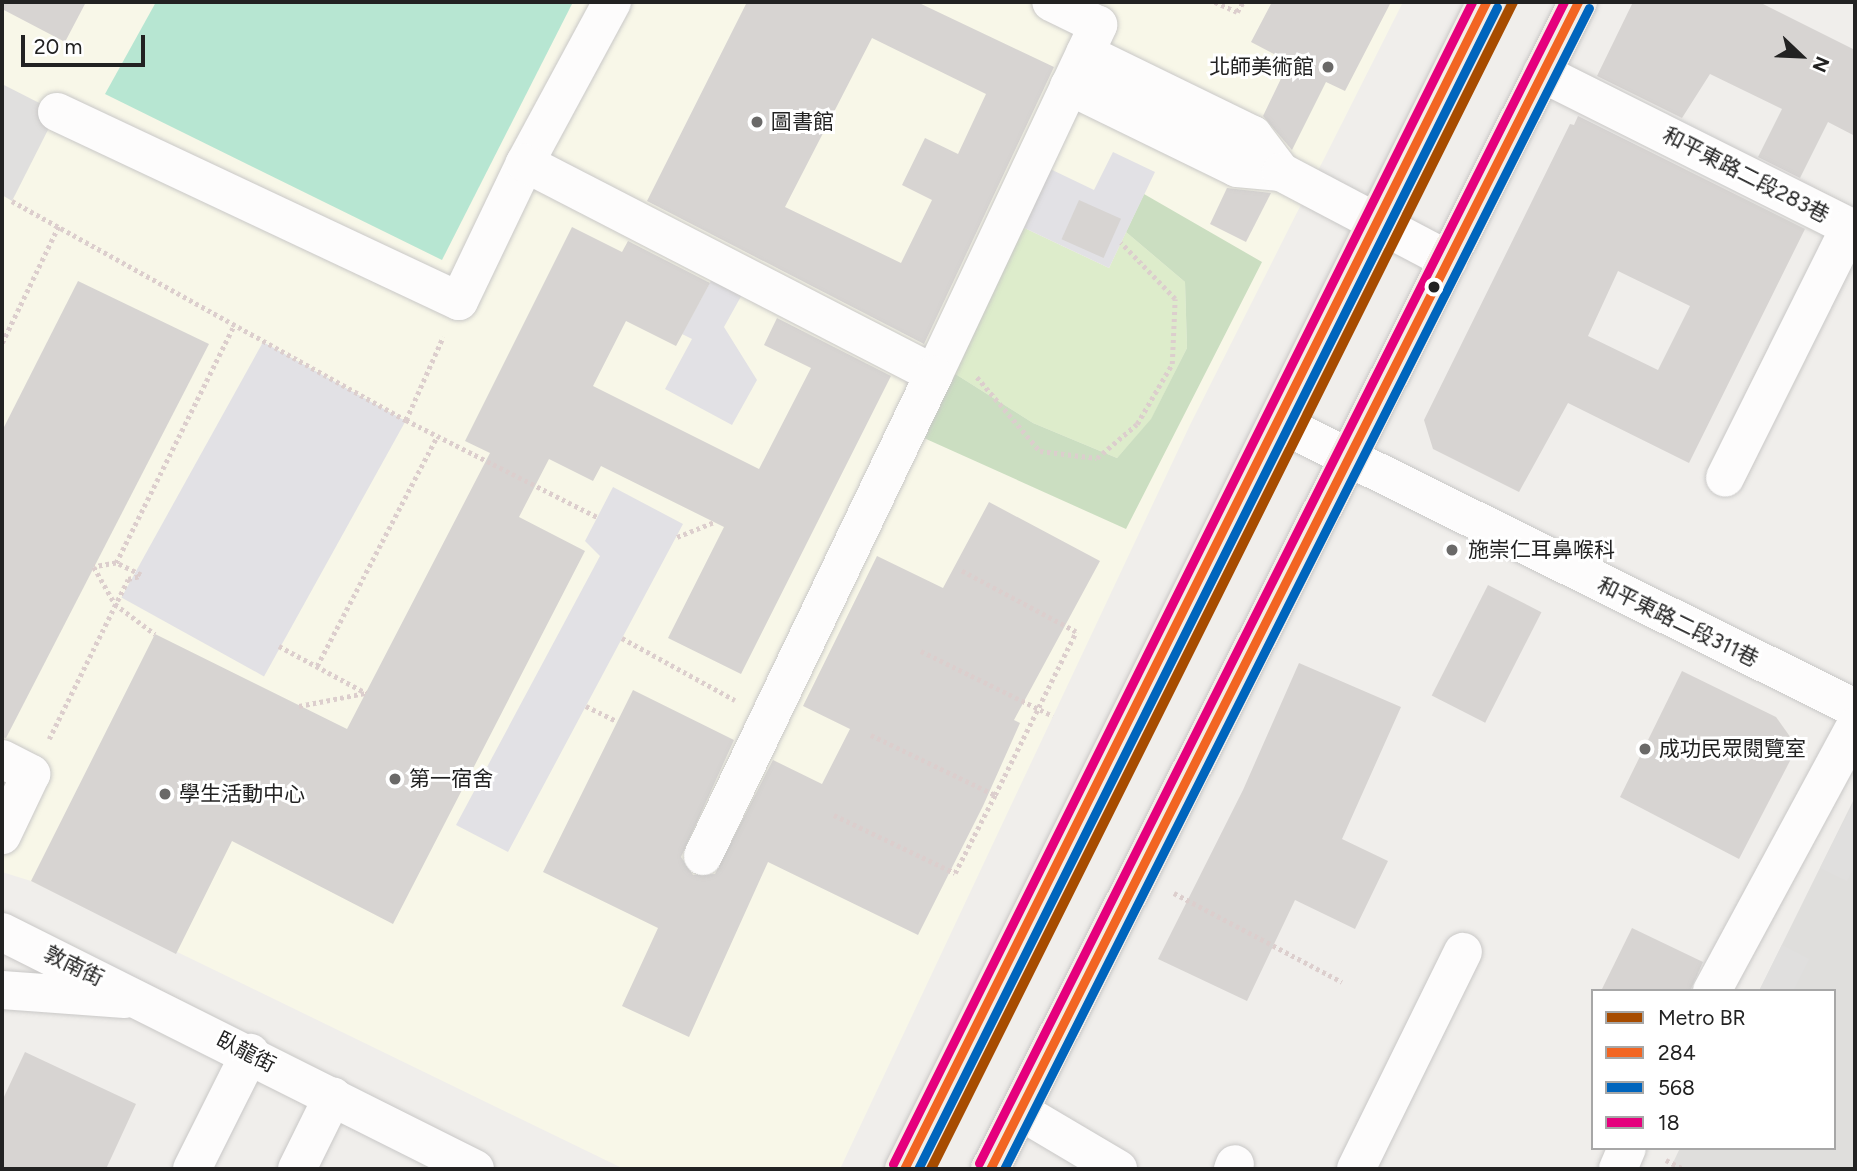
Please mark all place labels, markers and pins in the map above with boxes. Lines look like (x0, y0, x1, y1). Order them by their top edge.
place label: 北師美術館 (1209, 54, 1314, 80)
marker: 北師美術館 (1320, 59, 1336, 75)
place label: 圖書館 (771, 109, 834, 135)
marker: 圖書館 (749, 114, 765, 130)
unlabelled marker (1427, 280, 1441, 294)
place label: 施崇仁耳鼻喉科 (1468, 537, 1615, 563)
marker: 施崇仁耳鼻喉科 (1442, 540, 1462, 560)
place label: 成功民眾閱覽室 (1659, 736, 1806, 762)
marker: 成功民眾閱覽室 (1637, 741, 1653, 757)
place label: 第一宿舍 (409, 766, 493, 792)
marker: 第一宿舍 (387, 771, 403, 787)
place label: 學生活動中心 (179, 781, 305, 807)
marker: 學生活動中心 (157, 786, 173, 802)

